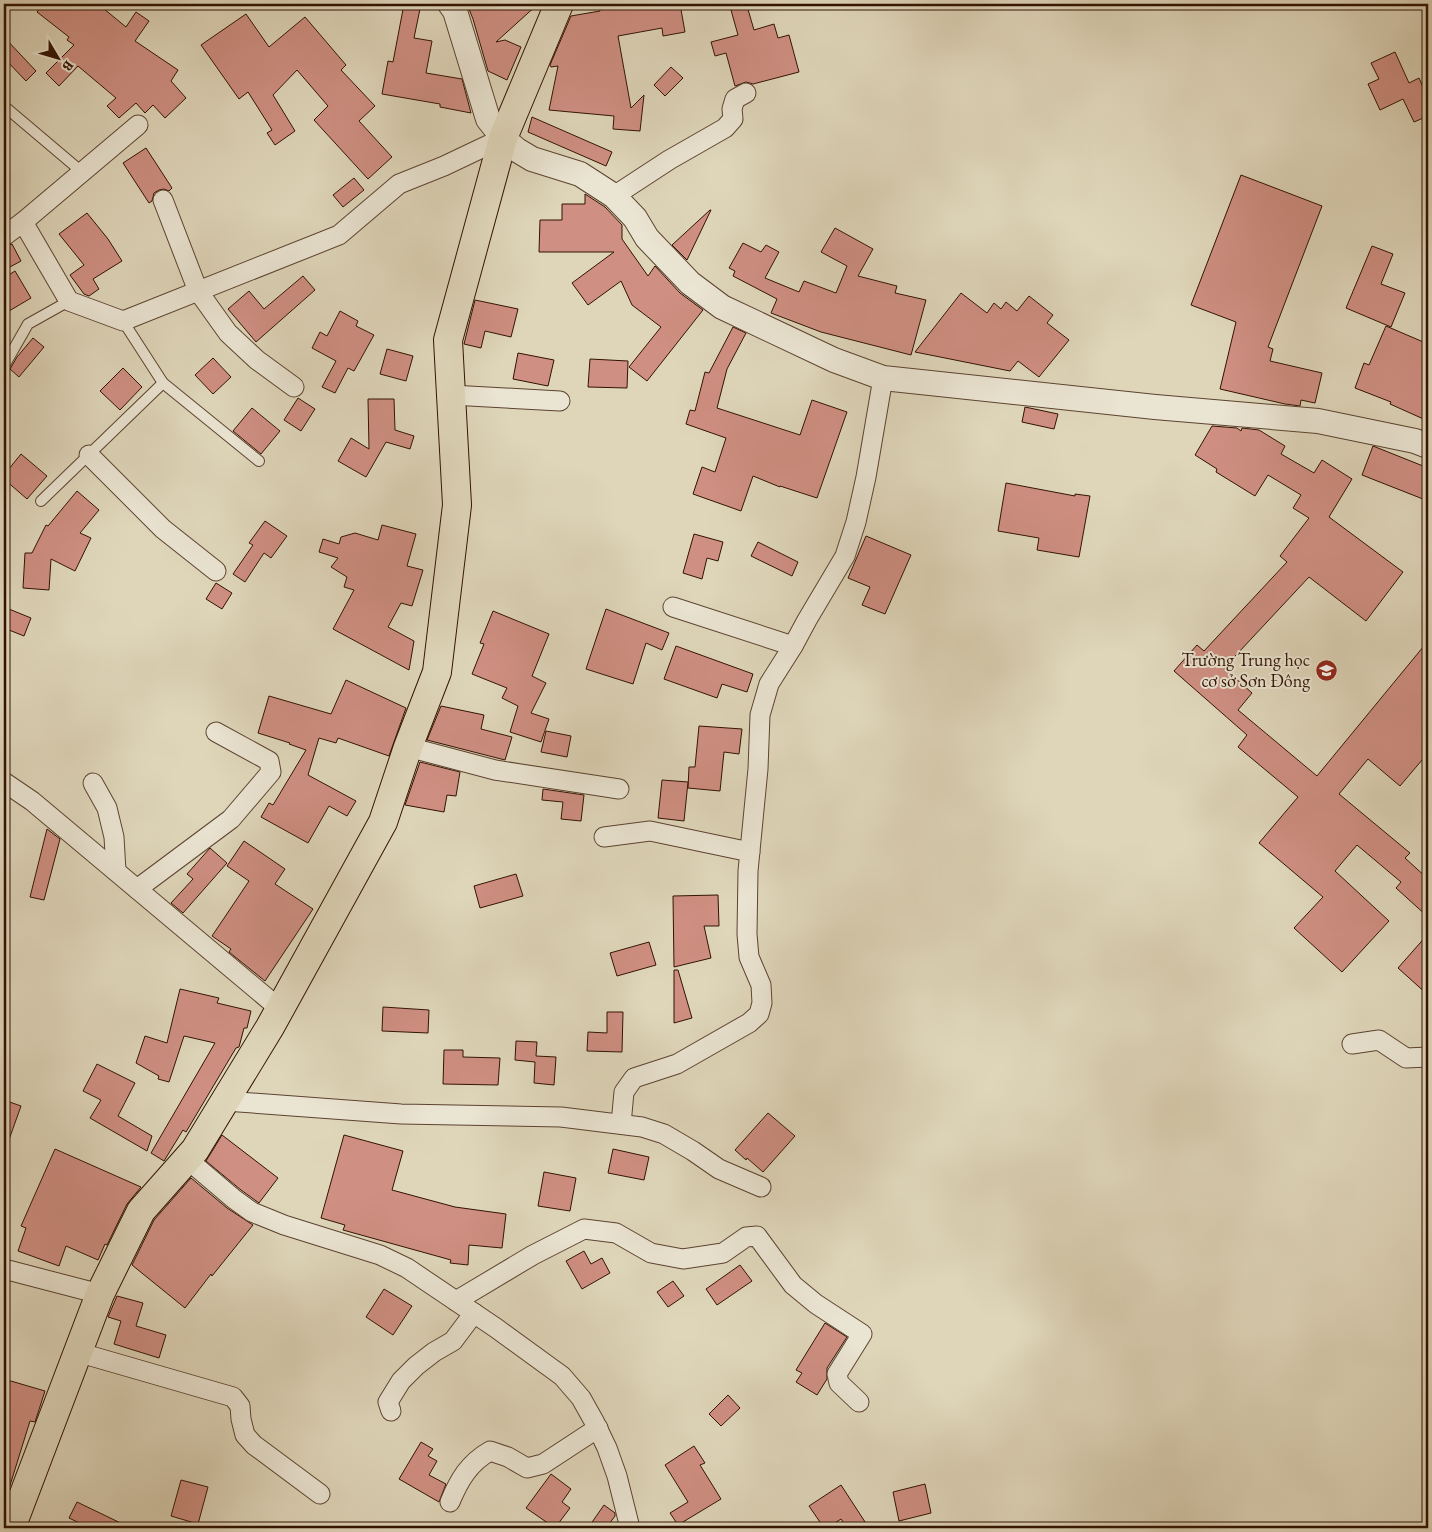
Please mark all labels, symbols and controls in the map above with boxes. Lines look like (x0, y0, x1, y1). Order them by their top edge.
north arrow (32, 32, 82, 82)
text: B (58, 57, 78, 75)
place label: Trường Trung học cơ sở Sơn Đông (1181, 648, 1310, 692)
school or university icon: Trường Trung học cơ sở Sơn Đông (1314, 658, 1338, 682)

